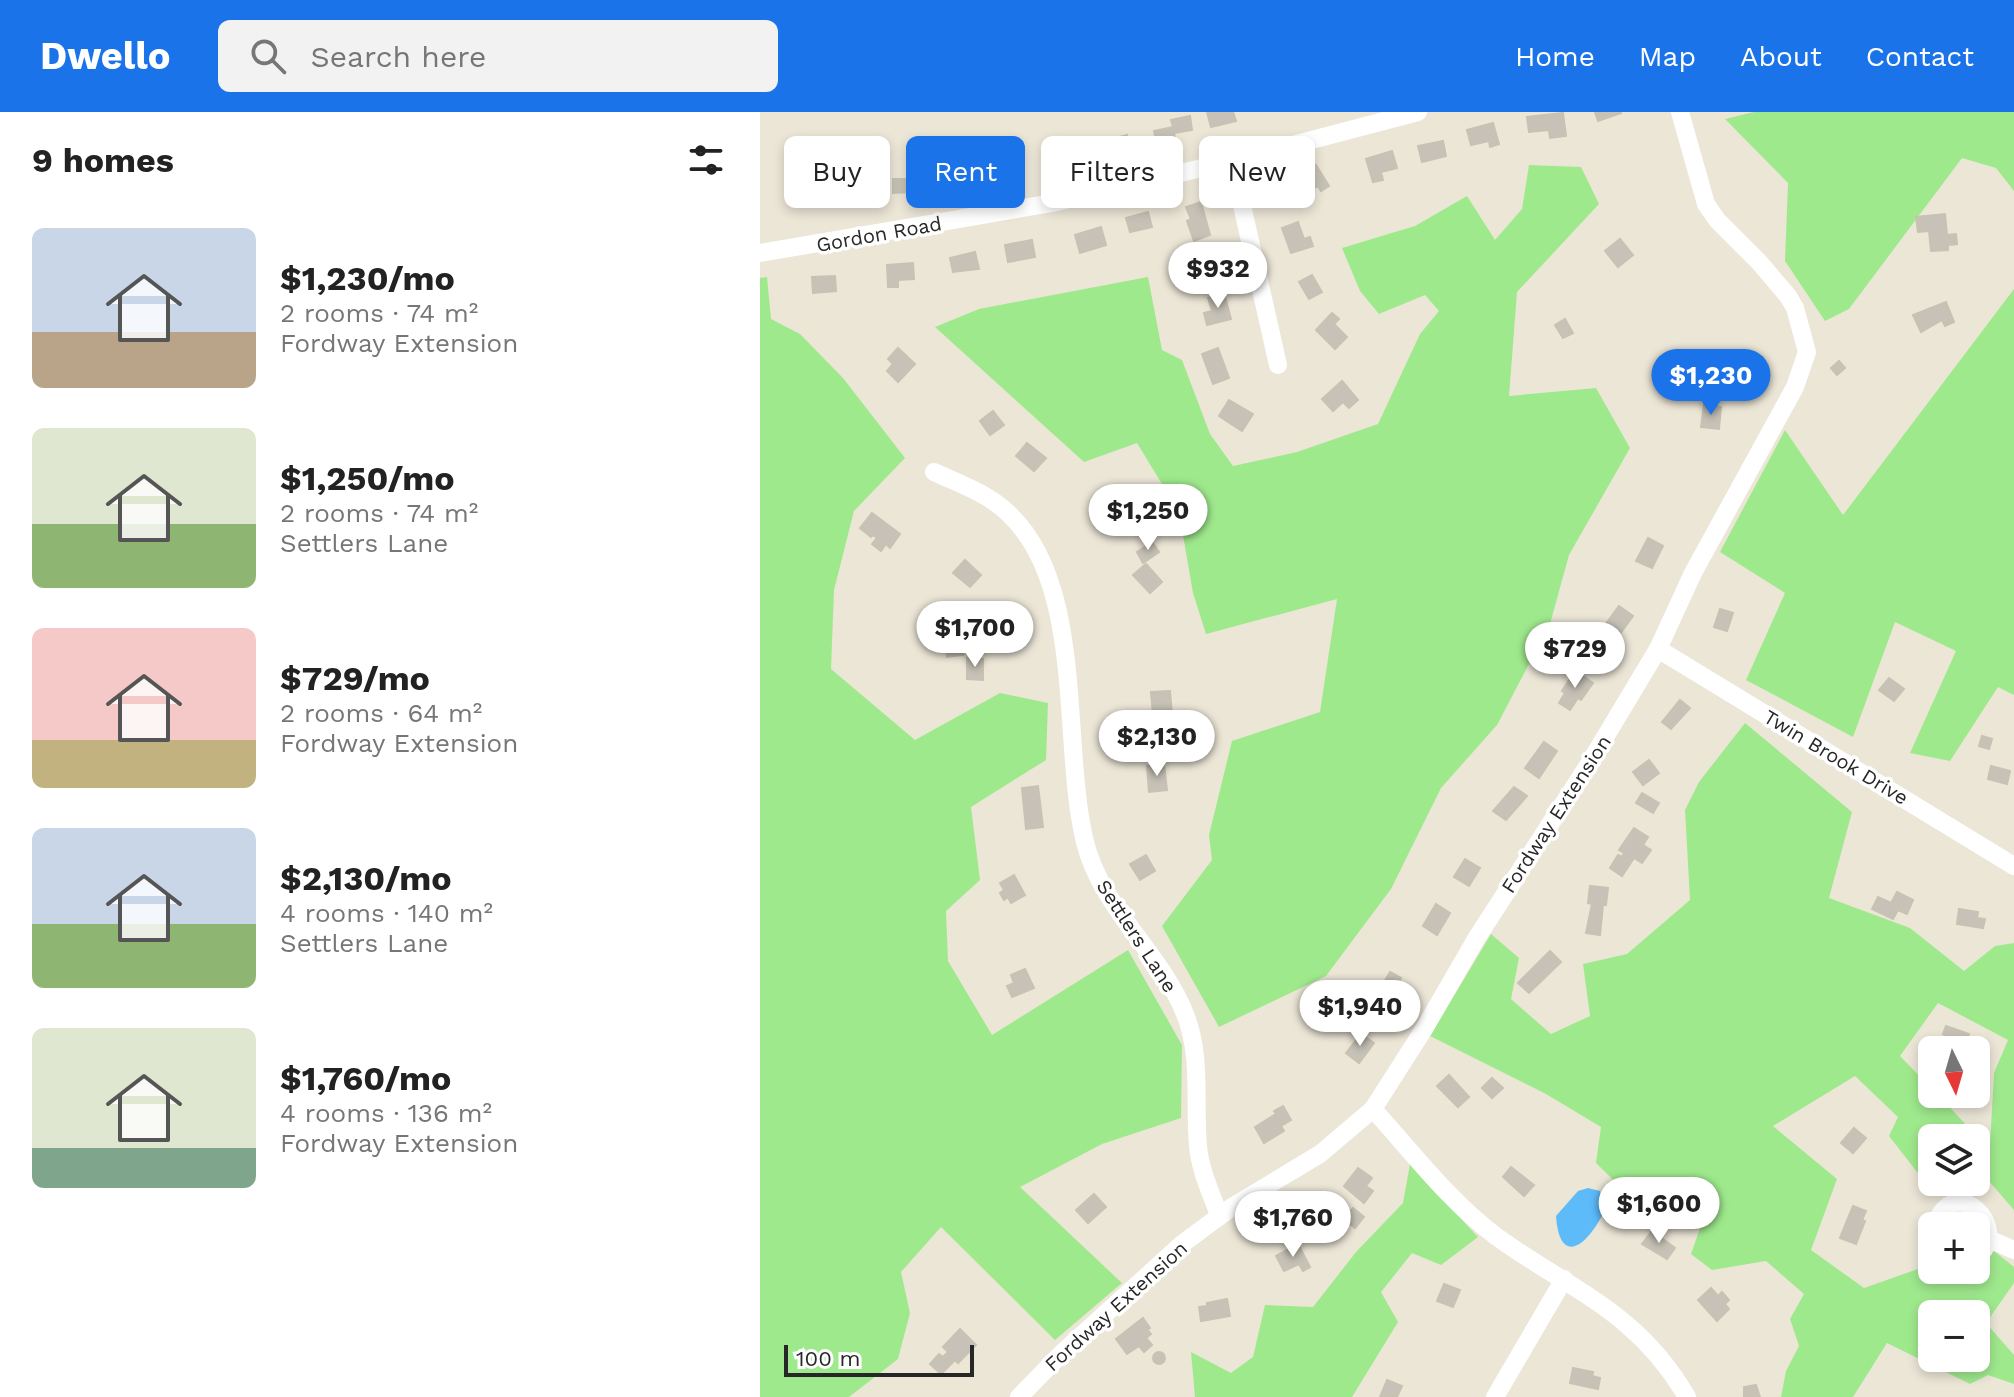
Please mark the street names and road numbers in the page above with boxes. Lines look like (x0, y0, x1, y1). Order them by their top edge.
street label: Gordon Road (814, 211, 944, 257)
street label: Twin Brook Drive (1759, 704, 1913, 810)
street label: Fordway Extension (1496, 731, 1616, 897)
street label: Settlers Lane (1092, 875, 1182, 997)
street label: Fordway Extension (1040, 1236, 1192, 1376)

